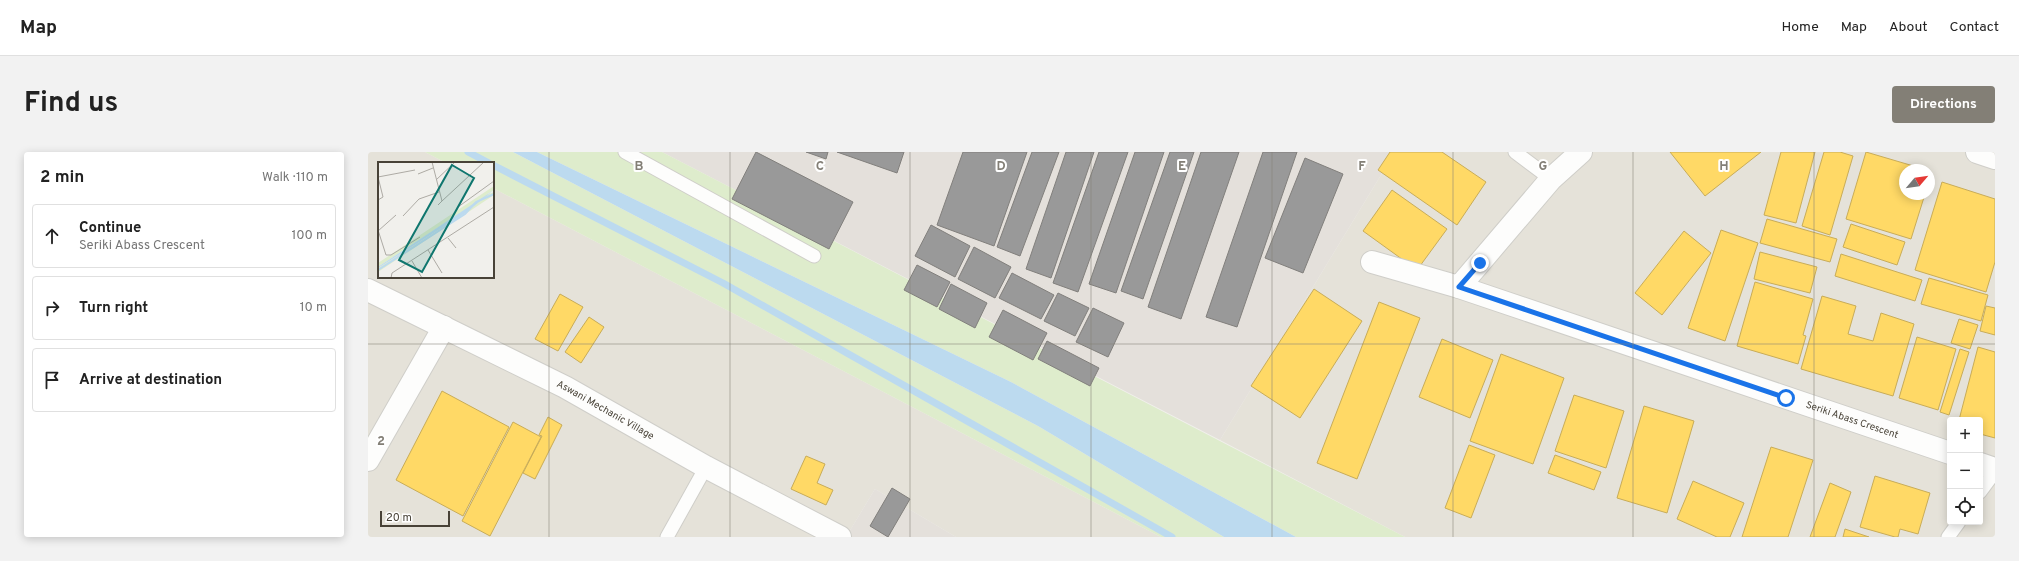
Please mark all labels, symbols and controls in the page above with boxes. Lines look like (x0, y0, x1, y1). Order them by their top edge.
text: Map (20, 16, 57, 40)
text: Home (1782, 19, 1819, 36)
text: Map (1841, 19, 1867, 36)
text: About (1889, 19, 1928, 36)
text: Contact (1950, 19, 1999, 36)
text: Find us (24, 86, 118, 122)
button: Directions (1892, 86, 1995, 123)
text: B (635, 159, 644, 175)
text: C (816, 159, 824, 175)
text: D (996, 159, 1006, 175)
text: E (1178, 159, 1186, 175)
text: F (1358, 159, 1366, 175)
text: G (1539, 159, 1548, 175)
text: H (1719, 159, 1729, 175)
inset map (378, 162, 494, 278)
north arrow (1899, 164, 1935, 200)
text: 2 min (40, 167, 84, 189)
text: Walk · 110 m (262, 170, 328, 186)
text: Continue (79, 219, 141, 238)
icon: ahead (41, 225, 63, 247)
text: 100 m (291, 228, 327, 244)
text: Seriki Abass Crescent (79, 238, 205, 254)
route end (1471, 254, 1489, 272)
icon: right (41, 297, 63, 319)
text: Turn right (79, 299, 148, 318)
text: 10 m (300, 300, 327, 316)
icon: arrive (41, 369, 63, 391)
text: Arrive at destination (79, 371, 222, 390)
street label: Aswani Mechanic Village (554, 377, 656, 443)
route start (1777, 389, 1795, 407)
street label: Seriki Abass Crescent (1804, 398, 1900, 442)
map controls (1947, 417, 1983, 525)
button: + (1947, 417, 1983, 453)
text: 2 (377, 434, 385, 450)
button: − (1947, 453, 1983, 489)
button: locate (1947, 489, 1983, 525)
scale bar (380, 509, 450, 528)
text: 20 m (386, 511, 412, 525)

